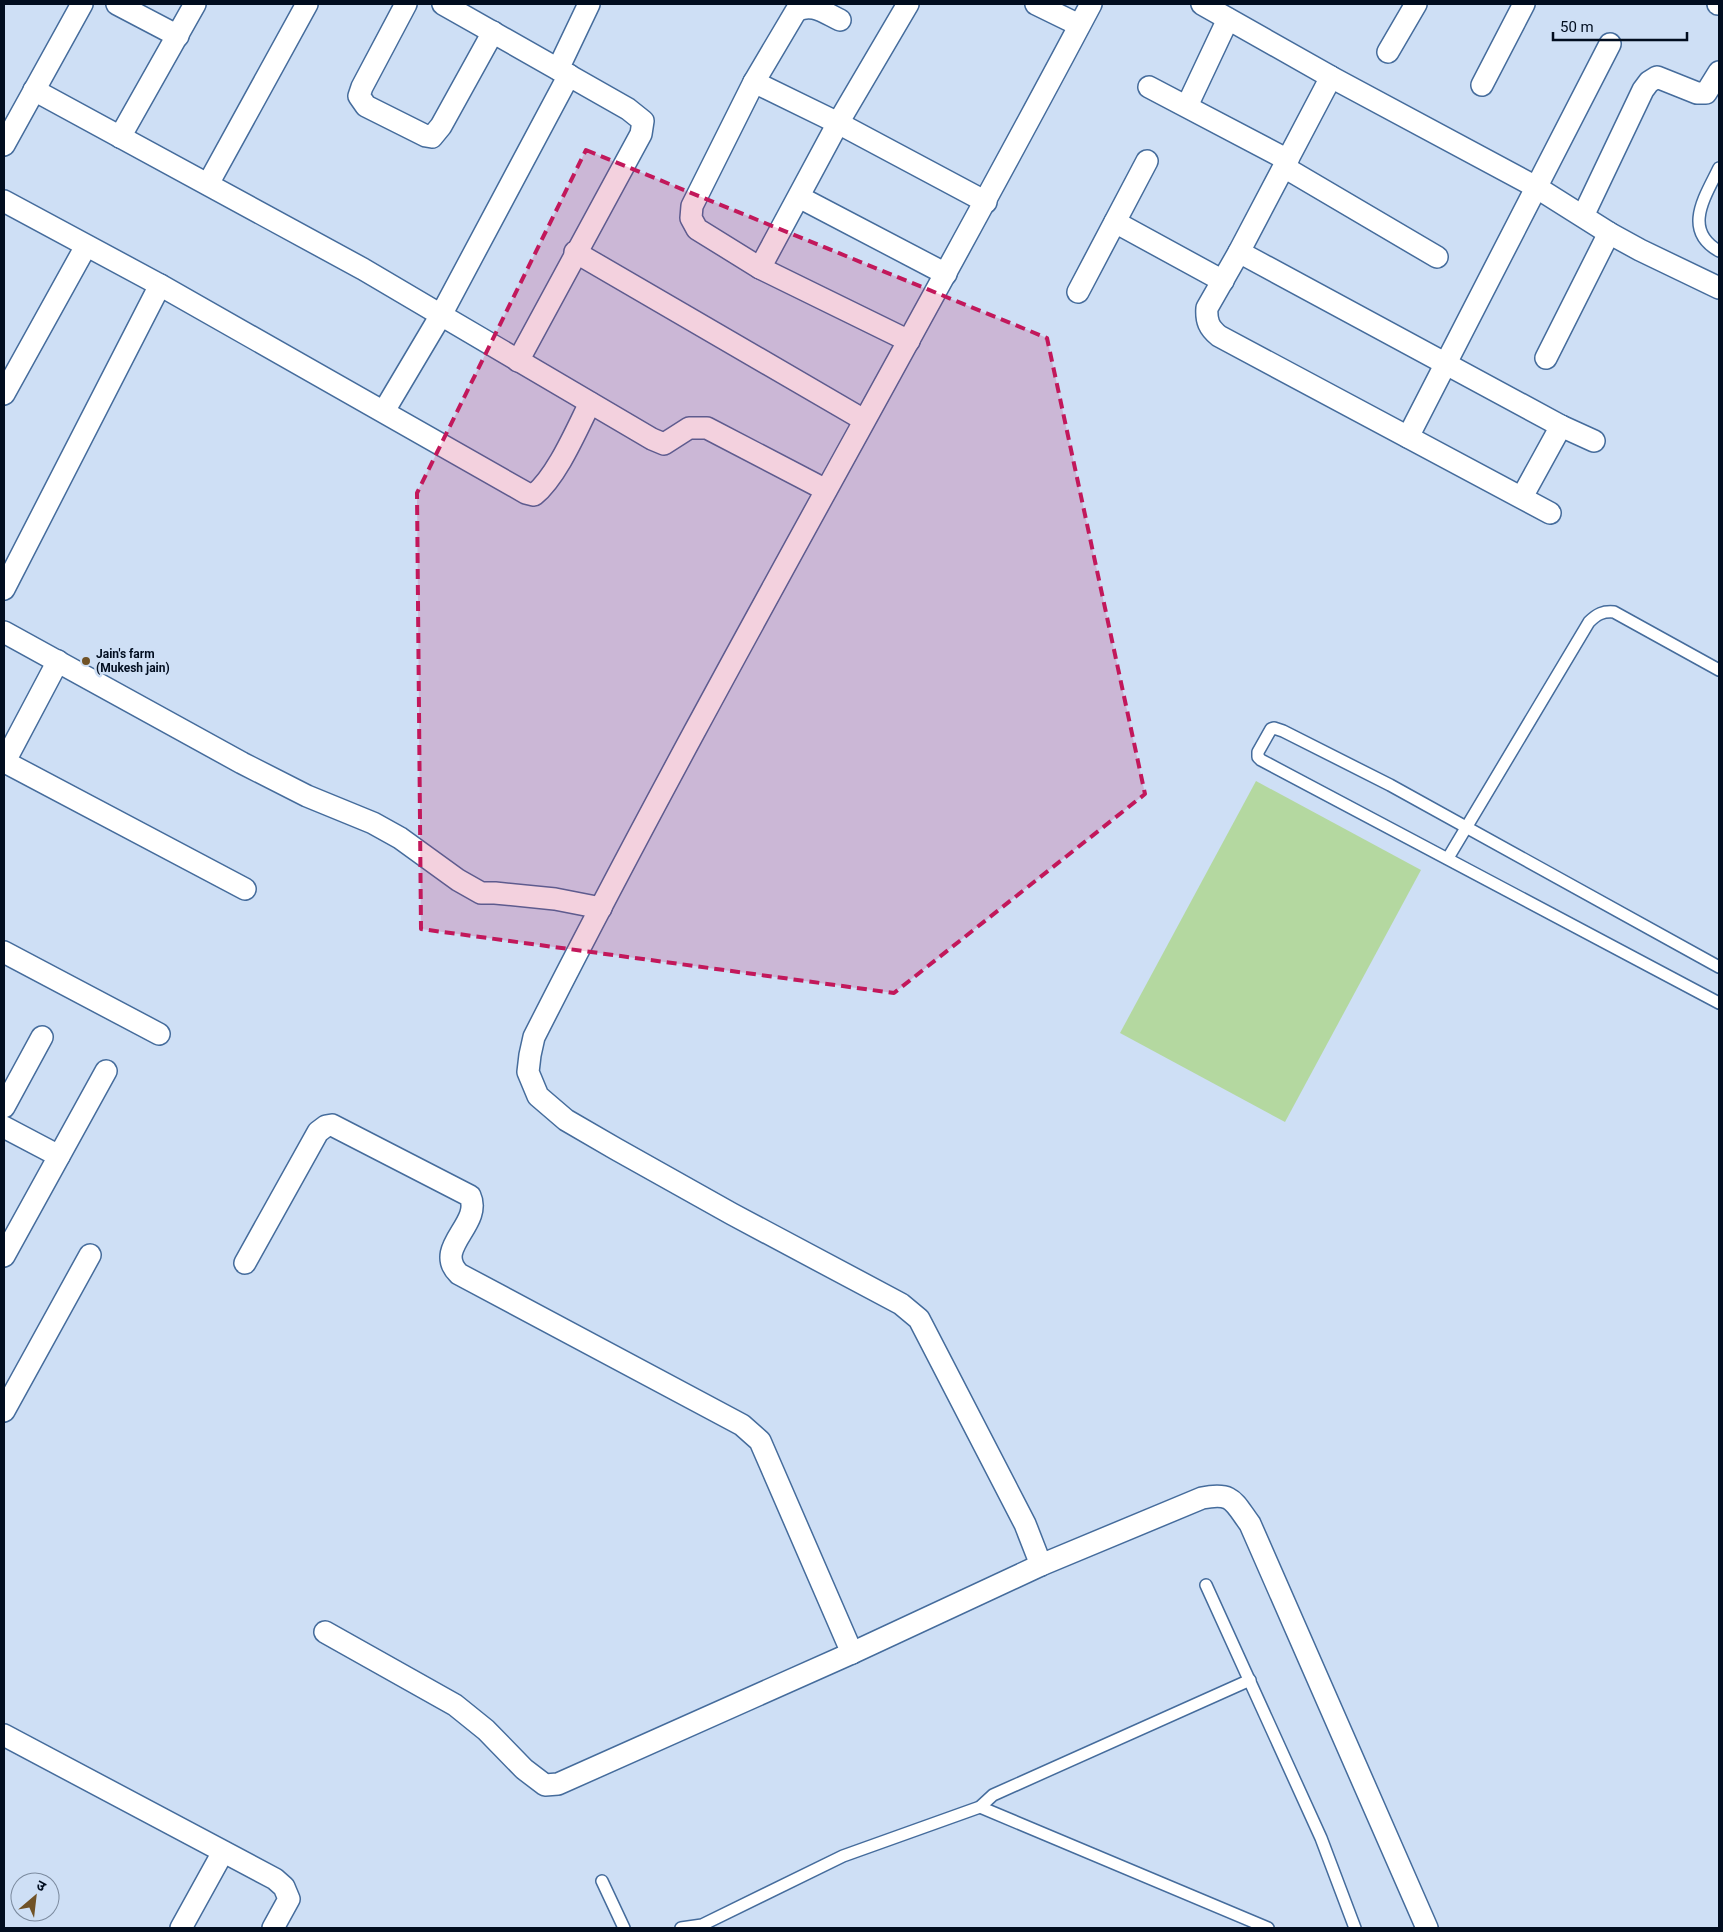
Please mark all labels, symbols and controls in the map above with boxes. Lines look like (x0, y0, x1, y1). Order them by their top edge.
scale bar (1553, 10, 1687, 42)
text: 50 m (1560, 18, 1594, 36)
place label: Jain's farm (Mukesh jain) (96, 647, 170, 675)
marker: Jain's farm (Mukesh jain) (80, 655, 92, 667)
north arrow (10, 1872, 60, 1922)
text: उ (34, 1877, 49, 1895)

